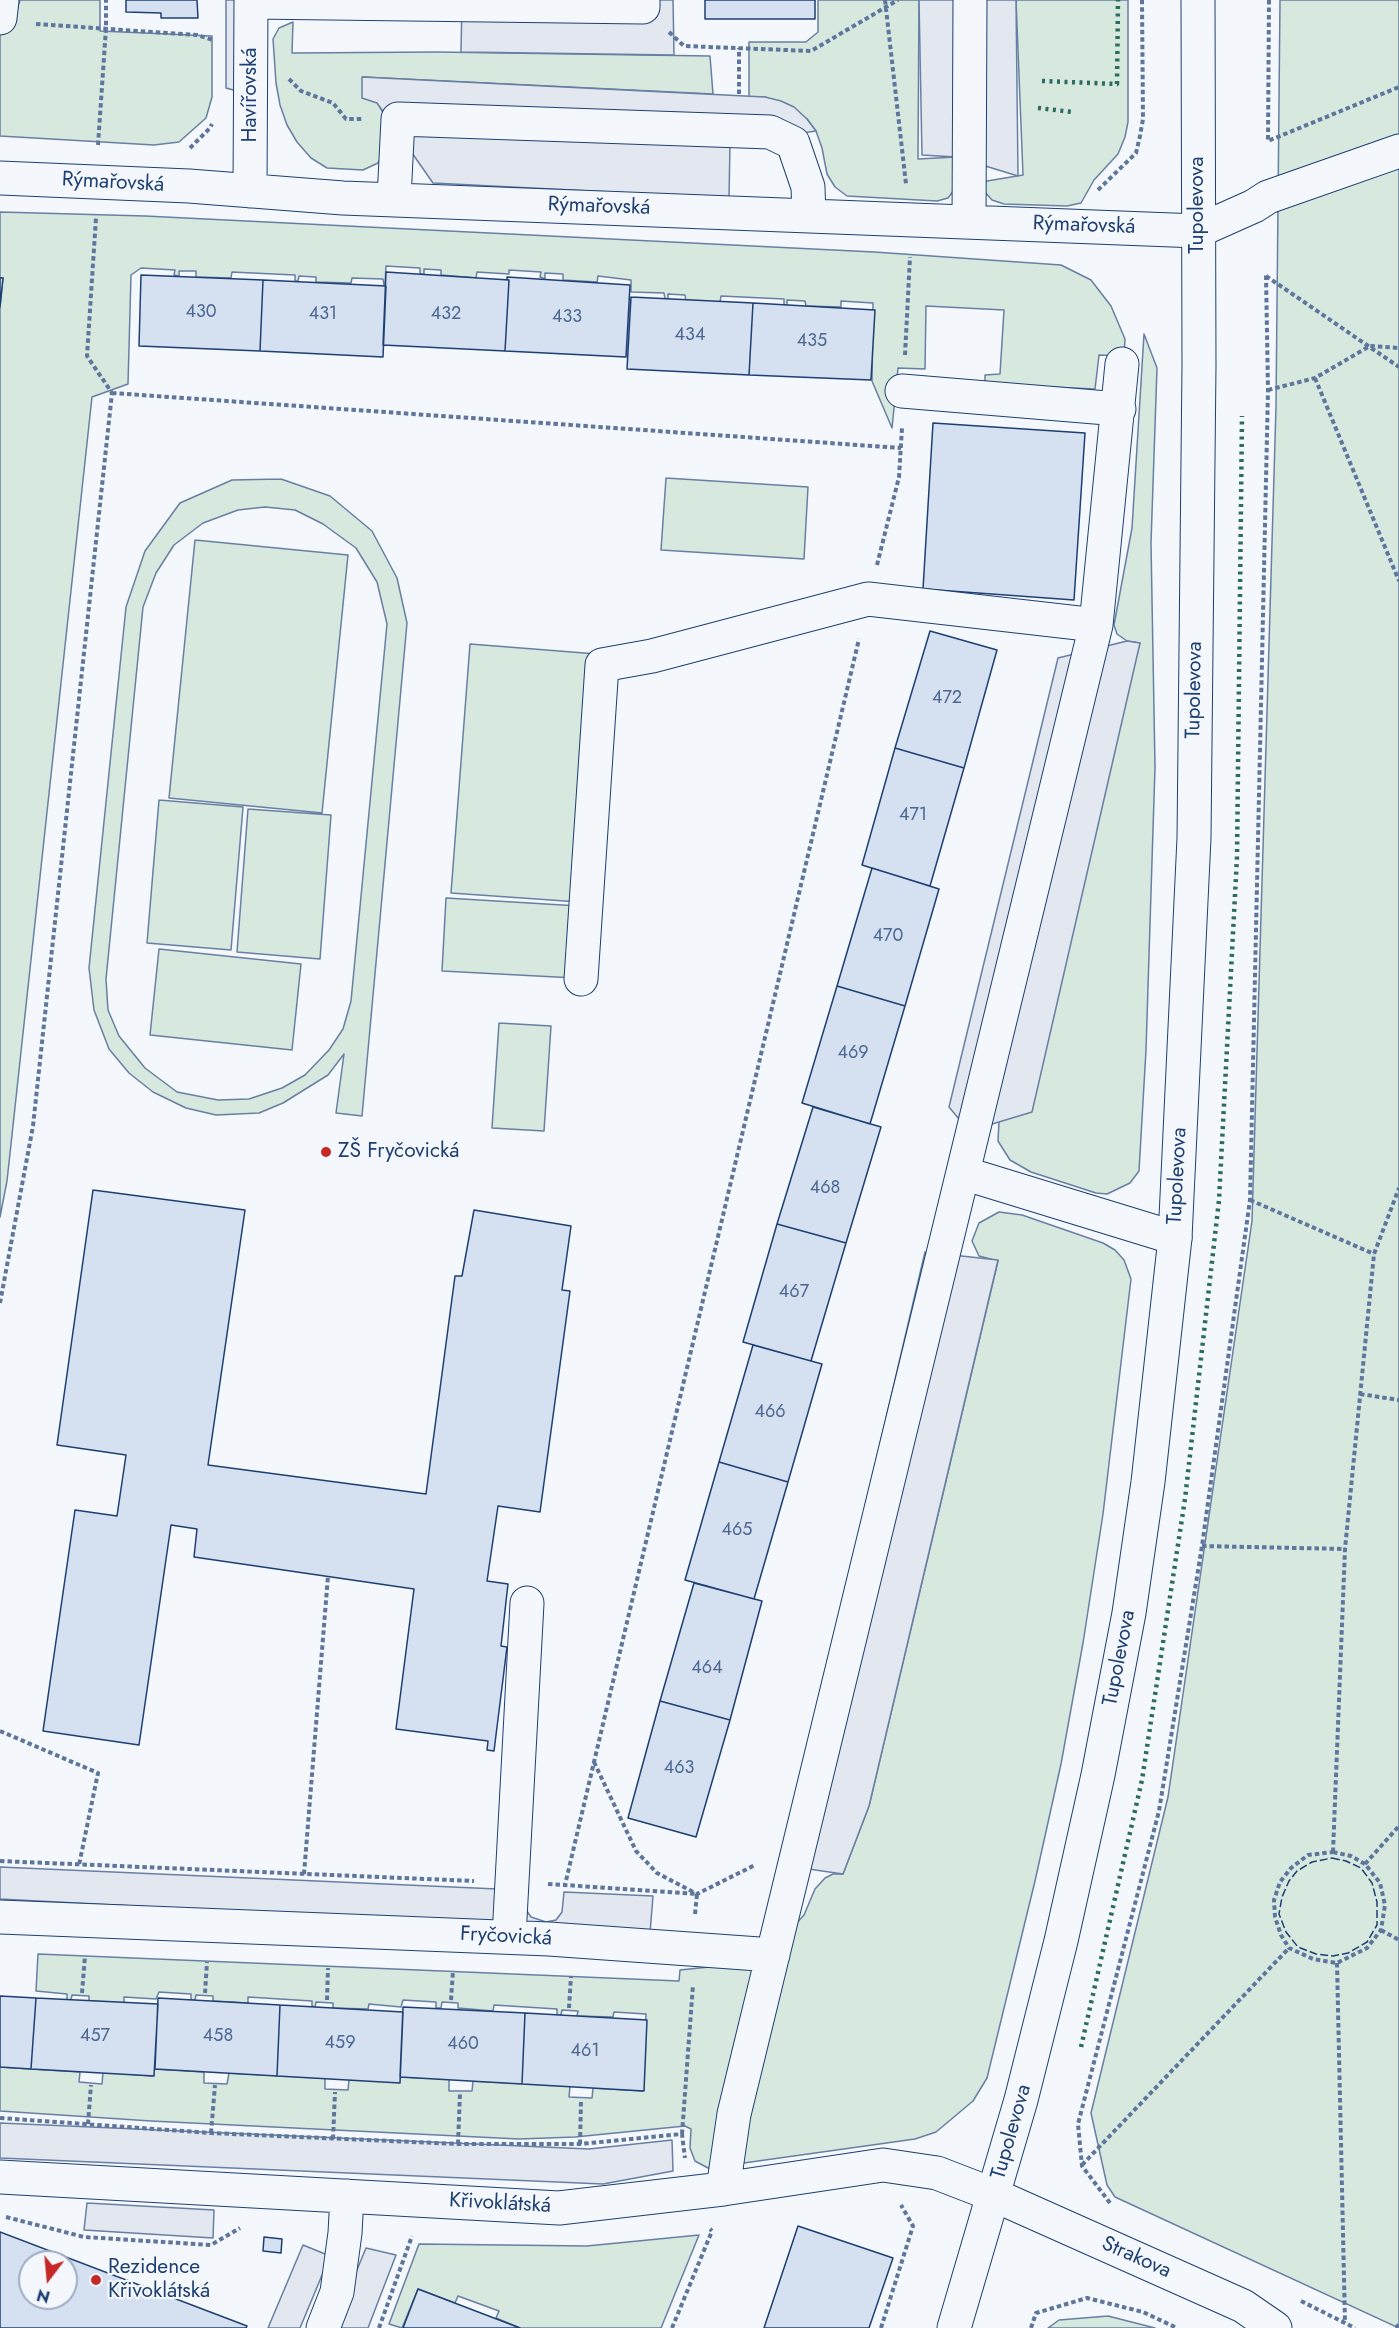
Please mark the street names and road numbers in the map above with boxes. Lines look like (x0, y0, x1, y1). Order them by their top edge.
street label: Havířovská (238, 48, 264, 142)
street label: Tupolevova (1185, 156, 1211, 254)
street label: Rýmařovská (61, 168, 165, 198)
street label: Rýmařovská (547, 193, 651, 221)
street label: Rýmařovská (1032, 212, 1136, 240)
street label: Tupolevova (1182, 641, 1208, 739)
street label: Tupolevova (1163, 1127, 1193, 1225)
street label: Tupolevova (1098, 1608, 1142, 1708)
street label: Fryčovická (459, 1922, 553, 1952)
street label: Tupolevova (986, 2082, 1038, 2182)
street label: Křivoklátská (448, 2189, 552, 2219)
street label: Strakova (1097, 2232, 1175, 2284)

